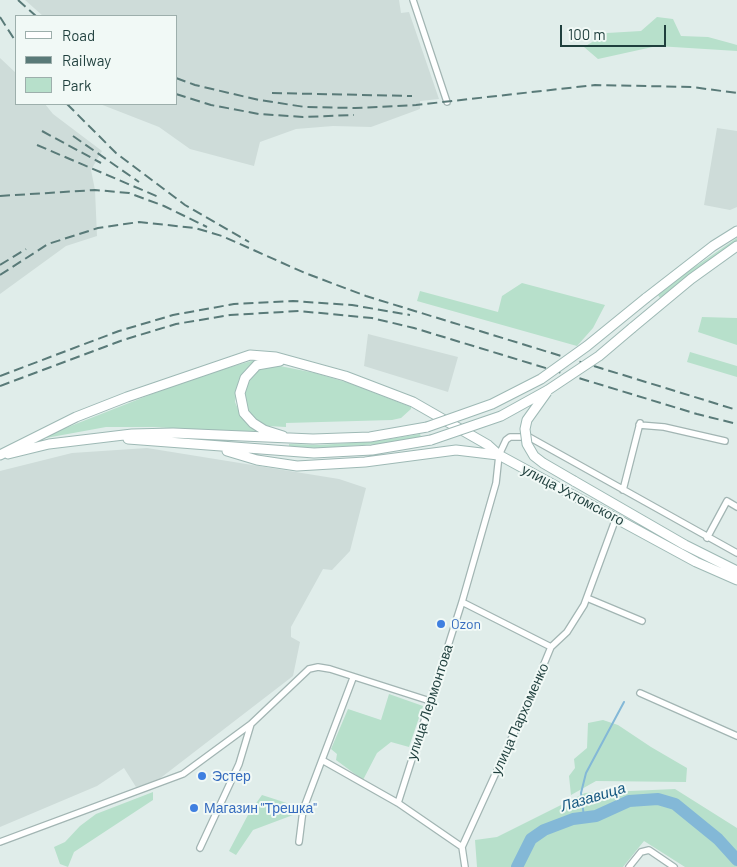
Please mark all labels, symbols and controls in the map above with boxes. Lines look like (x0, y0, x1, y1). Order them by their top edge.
legend (15, 15, 178, 105)
scale bar (562, 15, 668, 47)
text: 100 m (568, 25, 606, 43)
text: Road (62, 26, 95, 44)
text: Railway (62, 51, 111, 69)
text: Park (62, 76, 91, 94)
street label: улица Ухтомского (519, 461, 627, 529)
place label: Ozon (451, 616, 481, 632)
marker: Ozon (435, 618, 447, 630)
street label: улица Лермонтова (403, 642, 457, 762)
street label: улица Пархоменко (488, 660, 552, 778)
place label: Эстер (212, 768, 251, 784)
marker: Эстер (196, 770, 208, 782)
water label: Лазавица (558, 779, 628, 815)
place label: Магазин "Трешка" (204, 800, 317, 816)
marker: Магазин "Трешка" (188, 802, 200, 814)

